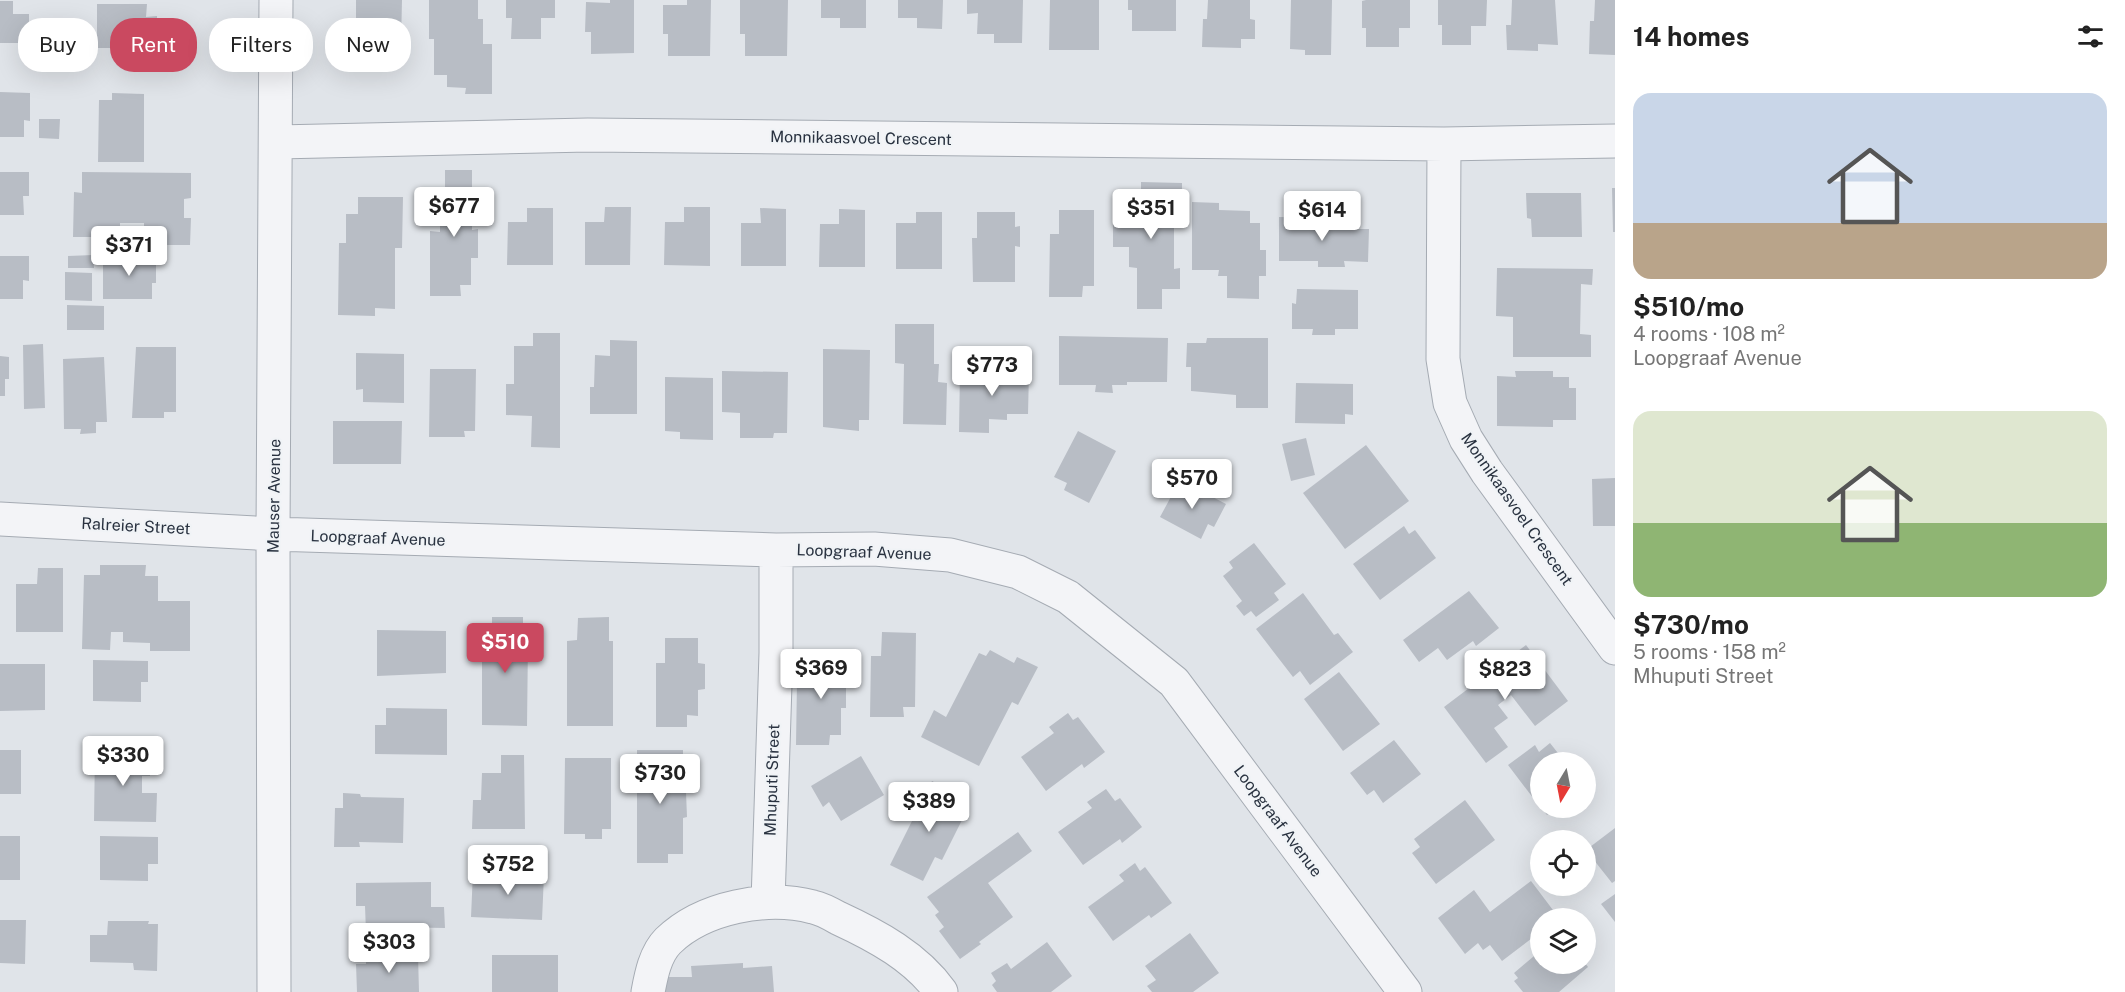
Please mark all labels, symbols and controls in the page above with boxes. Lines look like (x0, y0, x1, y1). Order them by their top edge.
chip: Buy (18, 18, 98, 72)
chip: Rent (110, 18, 197, 72)
chip: Filters (209, 18, 313, 72)
chip: New (325, 18, 411, 72)
icon: filters (2074, 20, 2107, 53)
text: 14 homes (1633, 21, 1749, 52)
street label: Monnikaasvoel Crescent (770, 127, 952, 149)
icon: home (1816, 132, 1924, 240)
pin: $677 (418, 187, 490, 238)
pin: $351 (1115, 189, 1187, 240)
pin: $614 (1286, 191, 1358, 242)
text: $677 (428, 194, 480, 218)
text: $351 (1127, 196, 1175, 220)
text: $614 (1298, 198, 1346, 222)
pin: $371 (93, 226, 165, 277)
text: $371 (105, 233, 153, 257)
text: $510/mo (1633, 291, 1744, 322)
text: 4 rooms · 108 m² (1633, 322, 1785, 346)
pin: $773 (956, 346, 1028, 397)
text: Loopgraaf Avenue (1633, 346, 1802, 370)
text: $773 (966, 353, 1018, 377)
street label: Monnikaasvoel Crescent (1457, 429, 1577, 589)
street label: Mauser Avenue (264, 439, 284, 553)
icon: home (1816, 450, 1924, 558)
pin: $570 (1156, 459, 1228, 510)
text: $570 (1166, 466, 1218, 490)
street label: Ralreier Street (81, 514, 191, 538)
street label: Loopgraaf Avenue (310, 526, 446, 550)
street label: Loopgraaf Avenue (796, 540, 932, 564)
text: $730/mo (1633, 609, 1749, 640)
pin: $510 (469, 623, 541, 674)
text: $510 (481, 630, 529, 654)
text: 5 rooms · 158 m² (1633, 640, 1786, 664)
pin: $369 (785, 649, 857, 700)
pin: $823 (1469, 650, 1541, 701)
text: $369 (794, 656, 848, 680)
text: $823 (1478, 657, 1532, 681)
text: Mhuputi Street (1633, 664, 1773, 688)
street label: Mhuputi Street (761, 724, 783, 836)
pin: $330 (87, 736, 159, 787)
text: $330 (97, 743, 149, 767)
north arrow (1530, 752, 1596, 818)
map controls (1530, 752, 1596, 974)
pin: $730 (624, 754, 696, 805)
text: $730 (634, 761, 686, 785)
street label: Loopgraaf Avenue (1230, 761, 1326, 881)
pin: $389 (893, 782, 965, 833)
text: $389 (902, 789, 956, 813)
button: locate (1530, 830, 1596, 896)
pin: $752 (472, 845, 544, 896)
text: $752 (482, 852, 534, 876)
button: layers (1530, 908, 1596, 974)
pin: $303 (353, 923, 425, 974)
text: $303 (363, 930, 415, 954)

